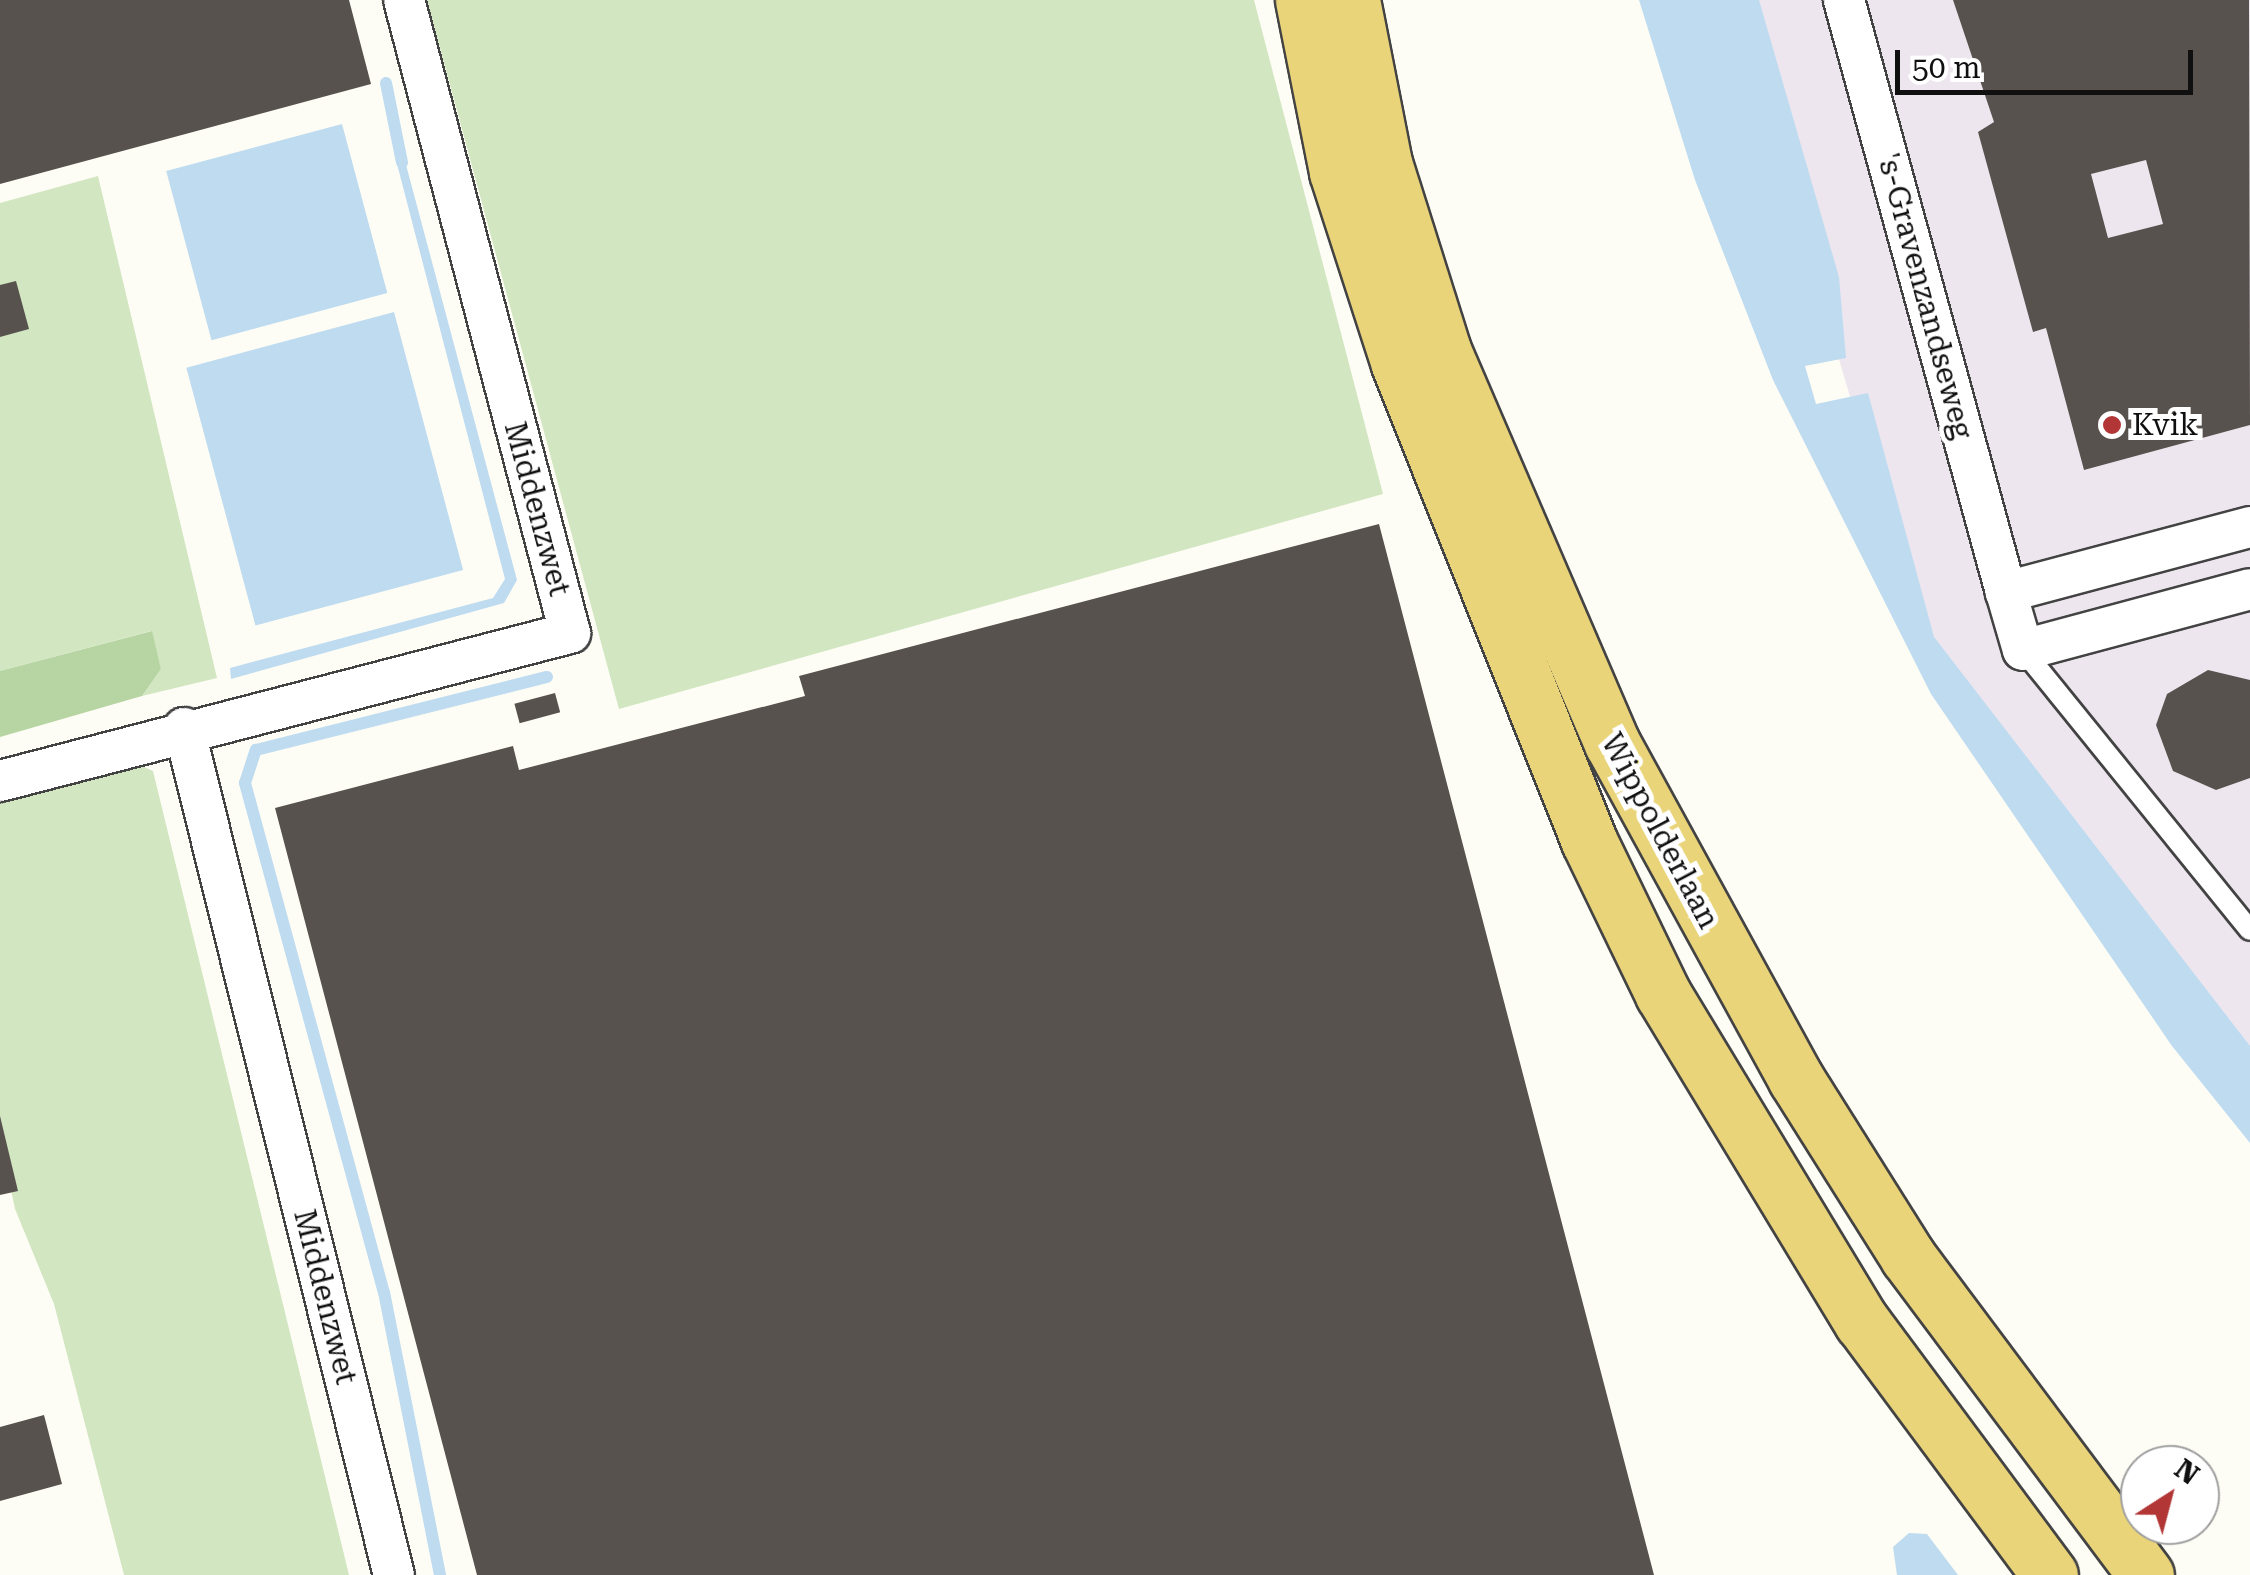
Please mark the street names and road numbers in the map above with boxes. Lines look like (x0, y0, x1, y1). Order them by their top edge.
street label: 's-Gravenzandseweg (1870, 149, 1980, 443)
street label: Middenzwet (496, 418, 578, 600)
street label: Wippolderlaan (1593, 727, 1727, 935)
street label: Middenzwet (286, 1206, 364, 1388)

